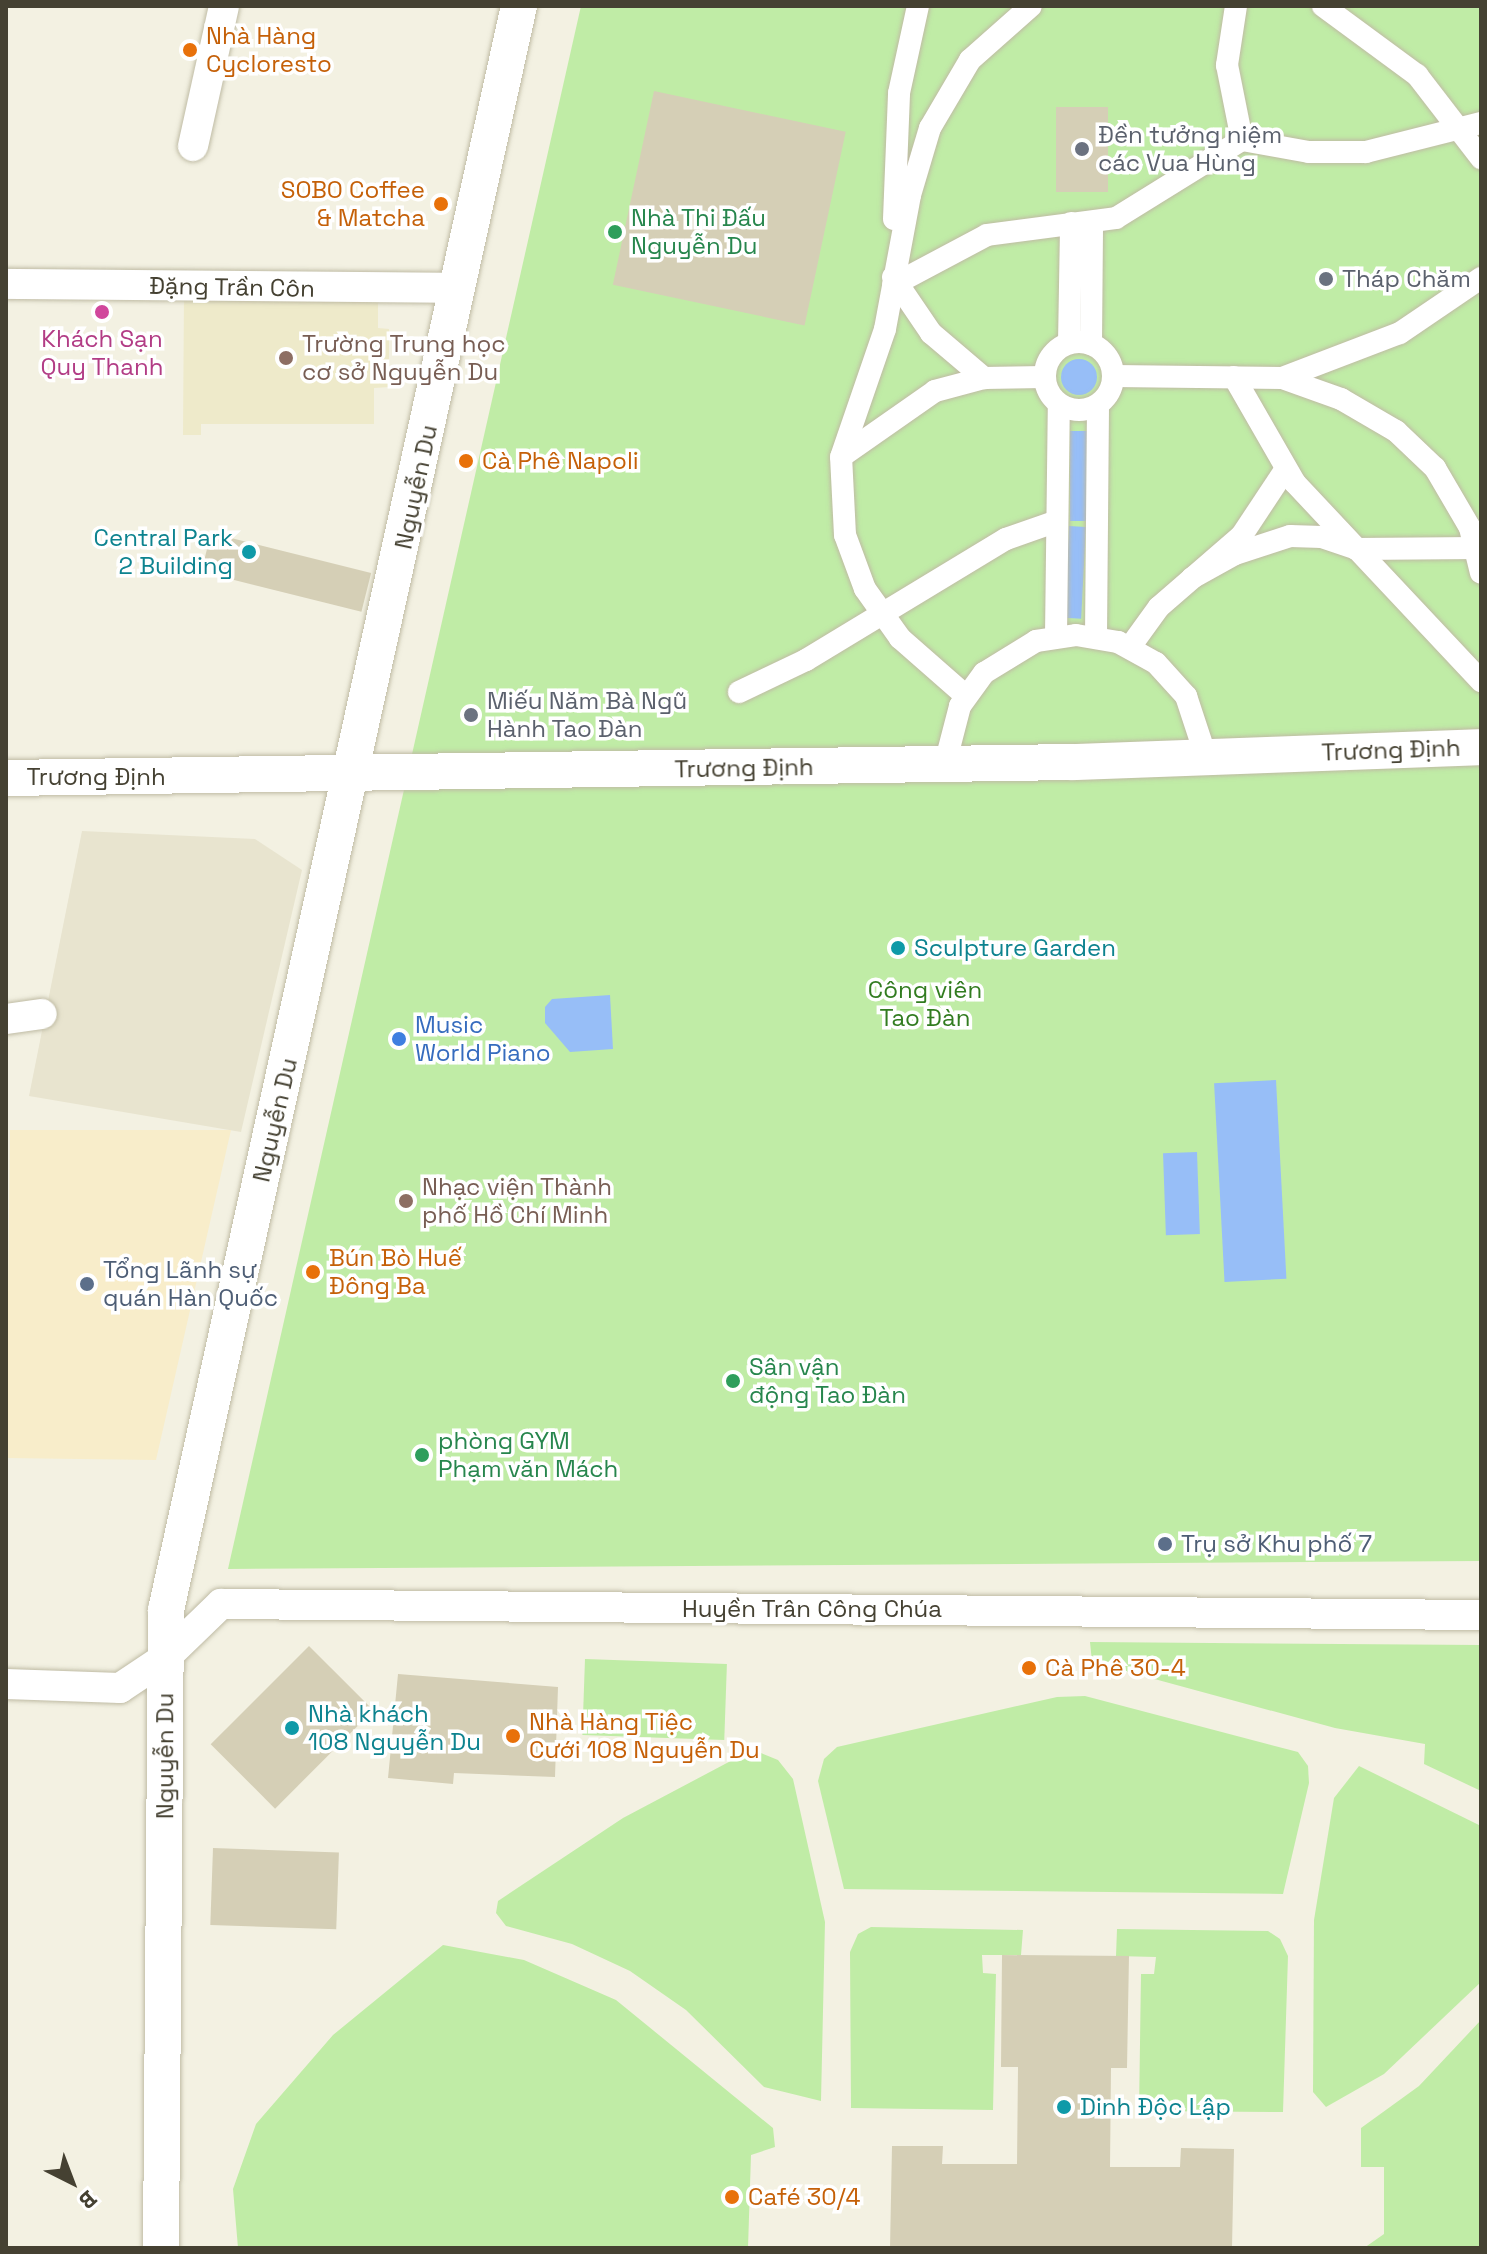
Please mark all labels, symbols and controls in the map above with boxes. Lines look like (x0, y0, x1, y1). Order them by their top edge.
place label: Nhà Hàng Cycloresto (206, 22, 332, 78)
marker: Nhà Hàng Cycloresto (181, 41, 199, 59)
place label: Đền tưởng niệm các Vua Hùng (1098, 121, 1282, 177)
marker: Đền tưởng niệm các Vua Hùng (1073, 140, 1091, 158)
place label: SOBO Coffee & Matcha (281, 176, 425, 232)
marker: SOBO Coffee & Matcha (432, 195, 450, 213)
place label: Nhà Thi Đấu Nguyễn Du (631, 204, 767, 260)
marker: Nhà Thi Đấu Nguyễn Du (606, 223, 624, 241)
place label: Tháp Chăm (1342, 265, 1471, 293)
marker: Tháp Chăm (1317, 270, 1335, 288)
street label: Đặng Trần Côn (148, 271, 316, 303)
marker: Khách Sạn Quy Thanh (93, 303, 111, 321)
place label: Khách Sạn Quy Thanh (40, 325, 164, 381)
place label: Trường Trung học cơ sở Nguyễn Du (302, 330, 506, 386)
marker: Trường Trung học cơ sở Nguyễn Du (277, 349, 295, 367)
street label: Nguyễn Du (389, 422, 443, 552)
place label: Cà Phê Napoli (482, 447, 639, 475)
marker: Cà Phê Napoli (457, 452, 475, 470)
place label: Central Park 2 Building (94, 524, 233, 580)
marker: Central Park 2 Building (240, 543, 258, 561)
place label: Miếu Năm Bà Ngũ Hành Tao Đàn (487, 687, 687, 743)
marker: Miếu Năm Bà Ngũ Hành Tao Đàn (462, 706, 480, 724)
street label: Trương Định (1321, 733, 1461, 767)
street label: Trương Định (674, 752, 814, 784)
street label: Trương Định (26, 763, 166, 791)
place label: Sculpture Garden (914, 934, 1116, 962)
marker: Sculpture Garden (889, 939, 907, 957)
park label: Công viên Tao Đàn (868, 976, 982, 1032)
place label: Music World Piano (415, 1011, 551, 1067)
marker: Music World Piano (390, 1030, 408, 1048)
street label: Nguyễn Du (247, 1055, 303, 1185)
place label: Nhạc viện Thành phố Hồ Chí Minh (422, 1173, 613, 1229)
marker: Nhạc viện Thành phố Hồ Chí Minh (397, 1192, 415, 1210)
place label: Bún Bò Huế Đông Ba (329, 1244, 462, 1300)
place label: Tổng Lãnh sự quán Hàn Quốc (103, 1256, 278, 1312)
marker: Bún Bò Huế Đông Ba (304, 1263, 322, 1281)
marker: Tổng Lãnh sự quán Hàn Quốc (78, 1275, 96, 1293)
place label: Sân vận động Tao Đàn (749, 1353, 906, 1409)
marker: Sân vận động Tao Đàn (724, 1372, 742, 1390)
place label: phòng GYM Phạm văn Mách (438, 1427, 618, 1483)
marker: phòng GYM Phạm văn Mách (413, 1446, 431, 1464)
place label: Trụ sở Khu phố 7 (1181, 1530, 1372, 1558)
marker: Trụ sở Khu phố 7 (1156, 1535, 1174, 1553)
street label: Huyền Trân Công Chúa (682, 1595, 942, 1623)
place label: Cà Phê 30-4 (1045, 1654, 1186, 1682)
marker: Cà Phê 30-4 (1020, 1659, 1038, 1677)
street label: Nguyễn Du (151, 1693, 179, 1819)
place label: Nhà khách 108 Nguyễn Du (308, 1700, 481, 1756)
place label: Nhà Hàng Tiệc Cưới 108 Nguyễn Du (529, 1708, 760, 1764)
marker: Nhà khách 108 Nguyễn Du (283, 1719, 301, 1737)
marker: Nhà Hàng Tiệc Cưới 108 Nguyễn Du (504, 1727, 522, 1745)
place label: Dinh Độc Lập (1080, 2093, 1231, 2121)
marker: Dinh Độc Lập (1055, 2098, 1073, 2116)
north arrow (32, 2142, 112, 2222)
place label: Café 30/4 (748, 2183, 861, 2211)
text: B (73, 2185, 103, 2215)
marker: Café 30/4 (723, 2188, 741, 2206)

